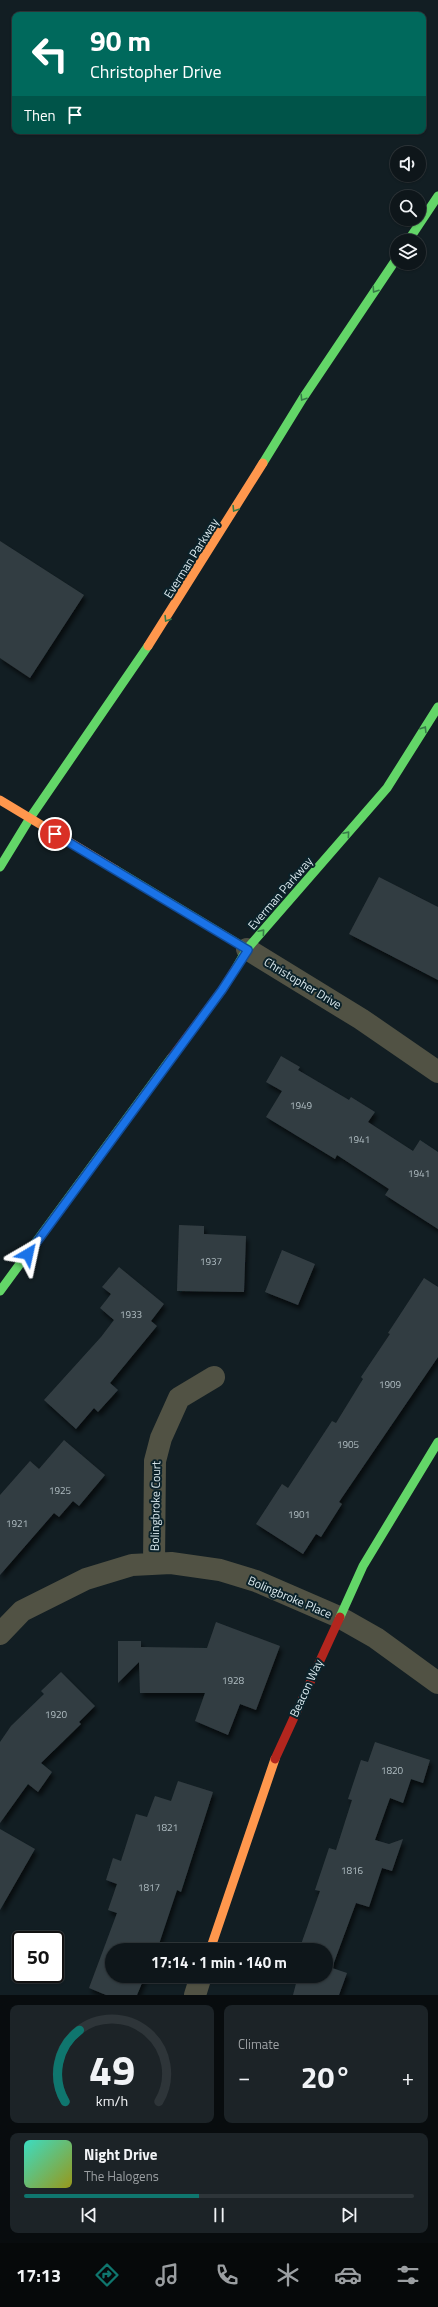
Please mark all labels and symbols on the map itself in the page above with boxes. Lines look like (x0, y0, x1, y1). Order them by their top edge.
one-way arrow (372, 286, 380, 293)
one-way arrow (300, 394, 308, 401)
one-way arrow (232, 505, 240, 512)
street label: Everman Parkway (159, 514, 223, 602)
one-way arrow (164, 615, 171, 622)
one-way arrow (419, 726, 427, 733)
pin (38, 817, 72, 851)
one-way arrow (343, 831, 350, 838)
street label: Everman Parkway (243, 852, 317, 934)
one-way arrow (258, 929, 265, 937)
street label: Christopher Drive (260, 952, 346, 1014)
house number: 1949 (290, 1098, 313, 1113)
house number: 1941 (348, 1132, 370, 1147)
house number: 1941 (408, 1166, 430, 1181)
position arrow (7, 1233, 49, 1275)
house number: 1937 (200, 1254, 222, 1269)
house number: 1933 (120, 1307, 142, 1322)
house number: 1909 (379, 1377, 402, 1392)
house number: 1905 (337, 1437, 360, 1452)
street label: Bolingbroke Court (145, 1460, 165, 1551)
house number: 1925 (49, 1483, 72, 1498)
house number: 1901 (288, 1507, 310, 1522)
house number: 1921 (6, 1516, 28, 1531)
street label: Bolingbroke Place (245, 1571, 335, 1623)
street label: Beacon Way (284, 1656, 328, 1720)
house number: 1928 (222, 1673, 245, 1688)
house number: 1920 (45, 1707, 68, 1722)
house number: 1820 (381, 1763, 404, 1778)
house number: 1821 (156, 1820, 178, 1835)
house number: 1816 (341, 1863, 364, 1878)
house number: 1817 (138, 1880, 160, 1895)
speed limit sign: 50 (12, 1931, 64, 1983)

